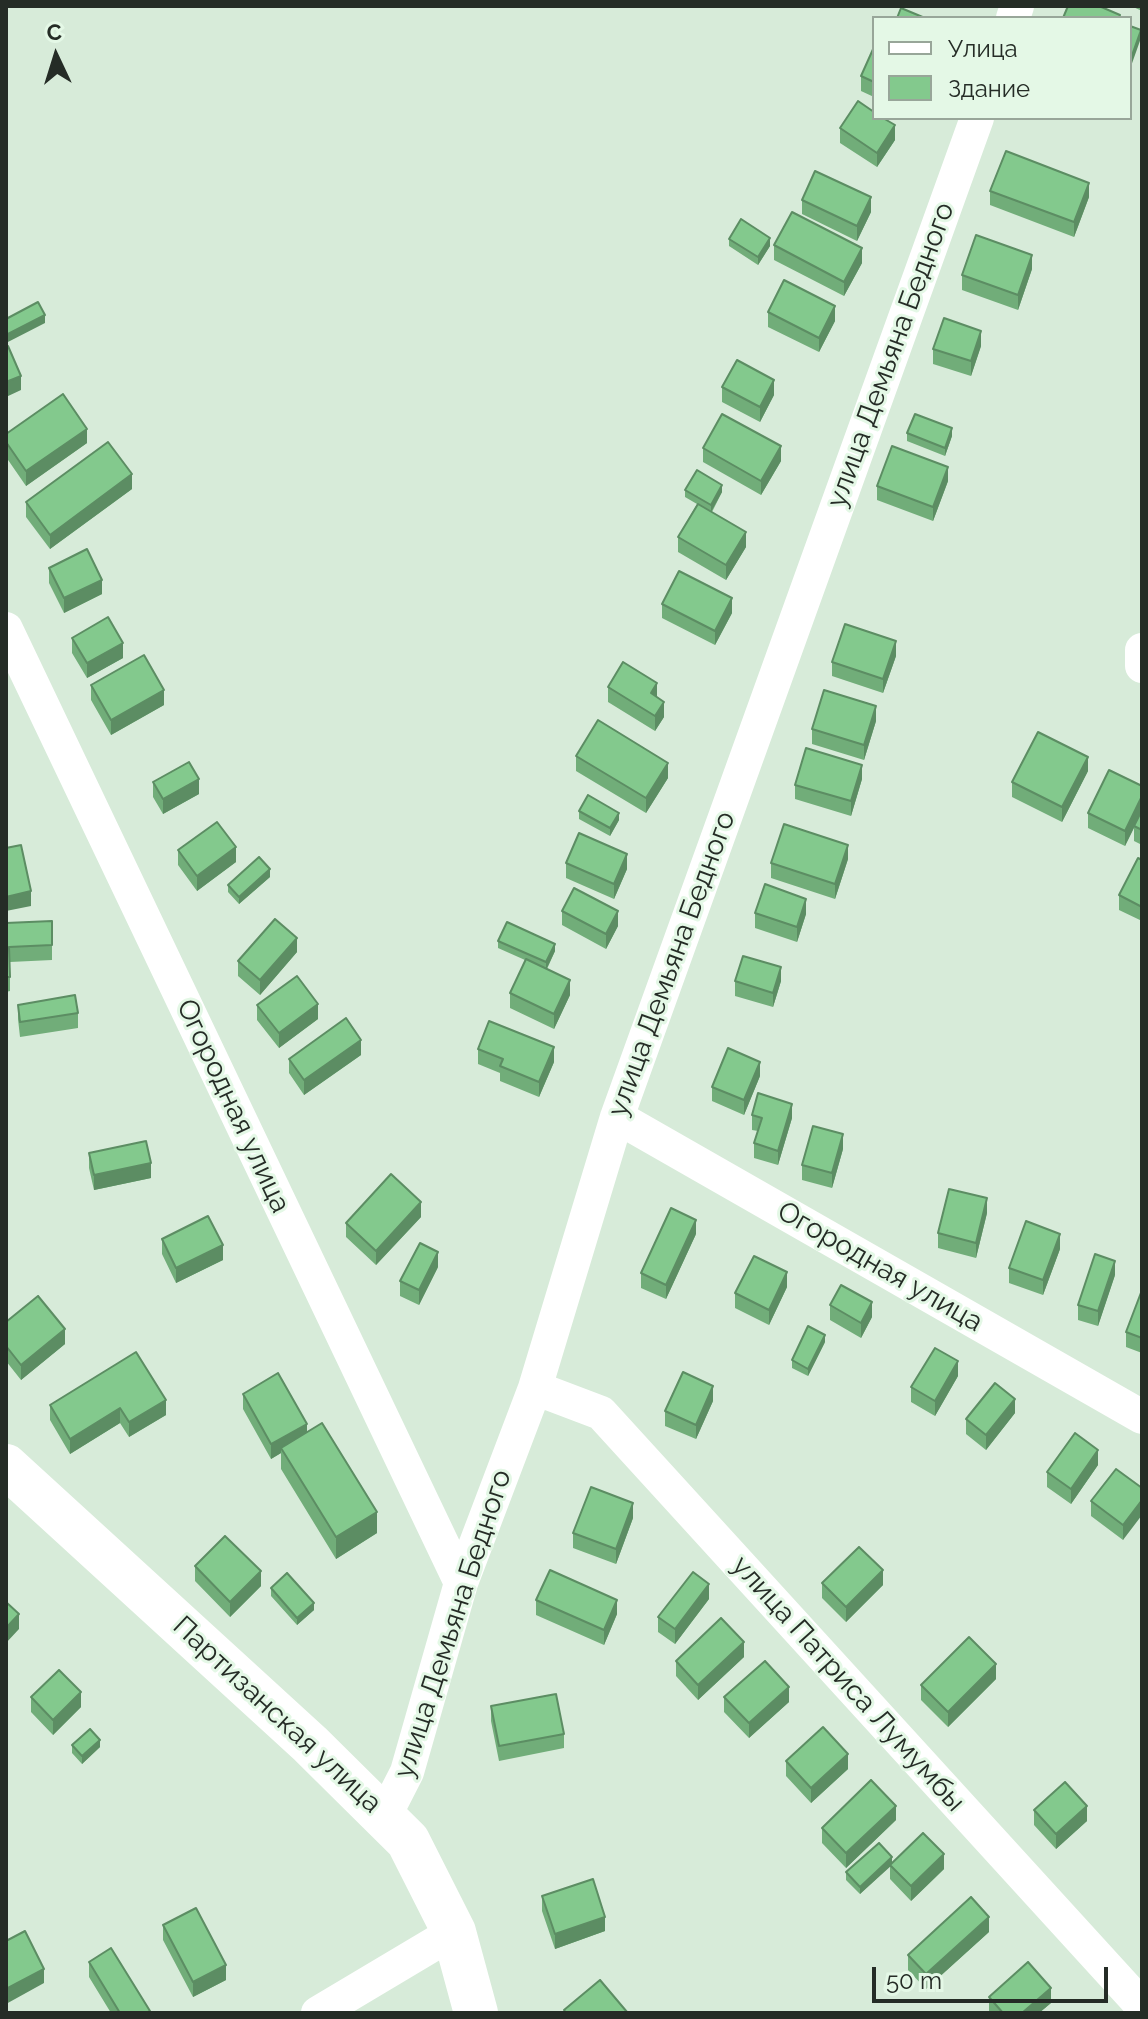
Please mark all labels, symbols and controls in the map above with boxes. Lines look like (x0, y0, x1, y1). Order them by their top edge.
north arrow (16, 16, 96, 96)
legend (872, 16, 1132, 120)
text: С (46, 19, 63, 46)
text: Улица (948, 34, 1018, 63)
text: Здание (948, 74, 1030, 103)
street label: улица Демьяна Бедного (820, 198, 962, 512)
street label: улица Демьяна Бедного (601, 807, 743, 1121)
street label: Огородная улица (169, 994, 297, 1218)
street label: Огородная улица (771, 1195, 989, 1339)
street label: улица Демьяна Бедного (387, 1466, 519, 1782)
street label: улица Патриса Лумумбы (724, 1549, 972, 1819)
street label: Партизанская улица (166, 1610, 388, 1820)
scale bar (876, 1951, 1112, 2001)
text: 50 m (886, 1966, 942, 1995)

